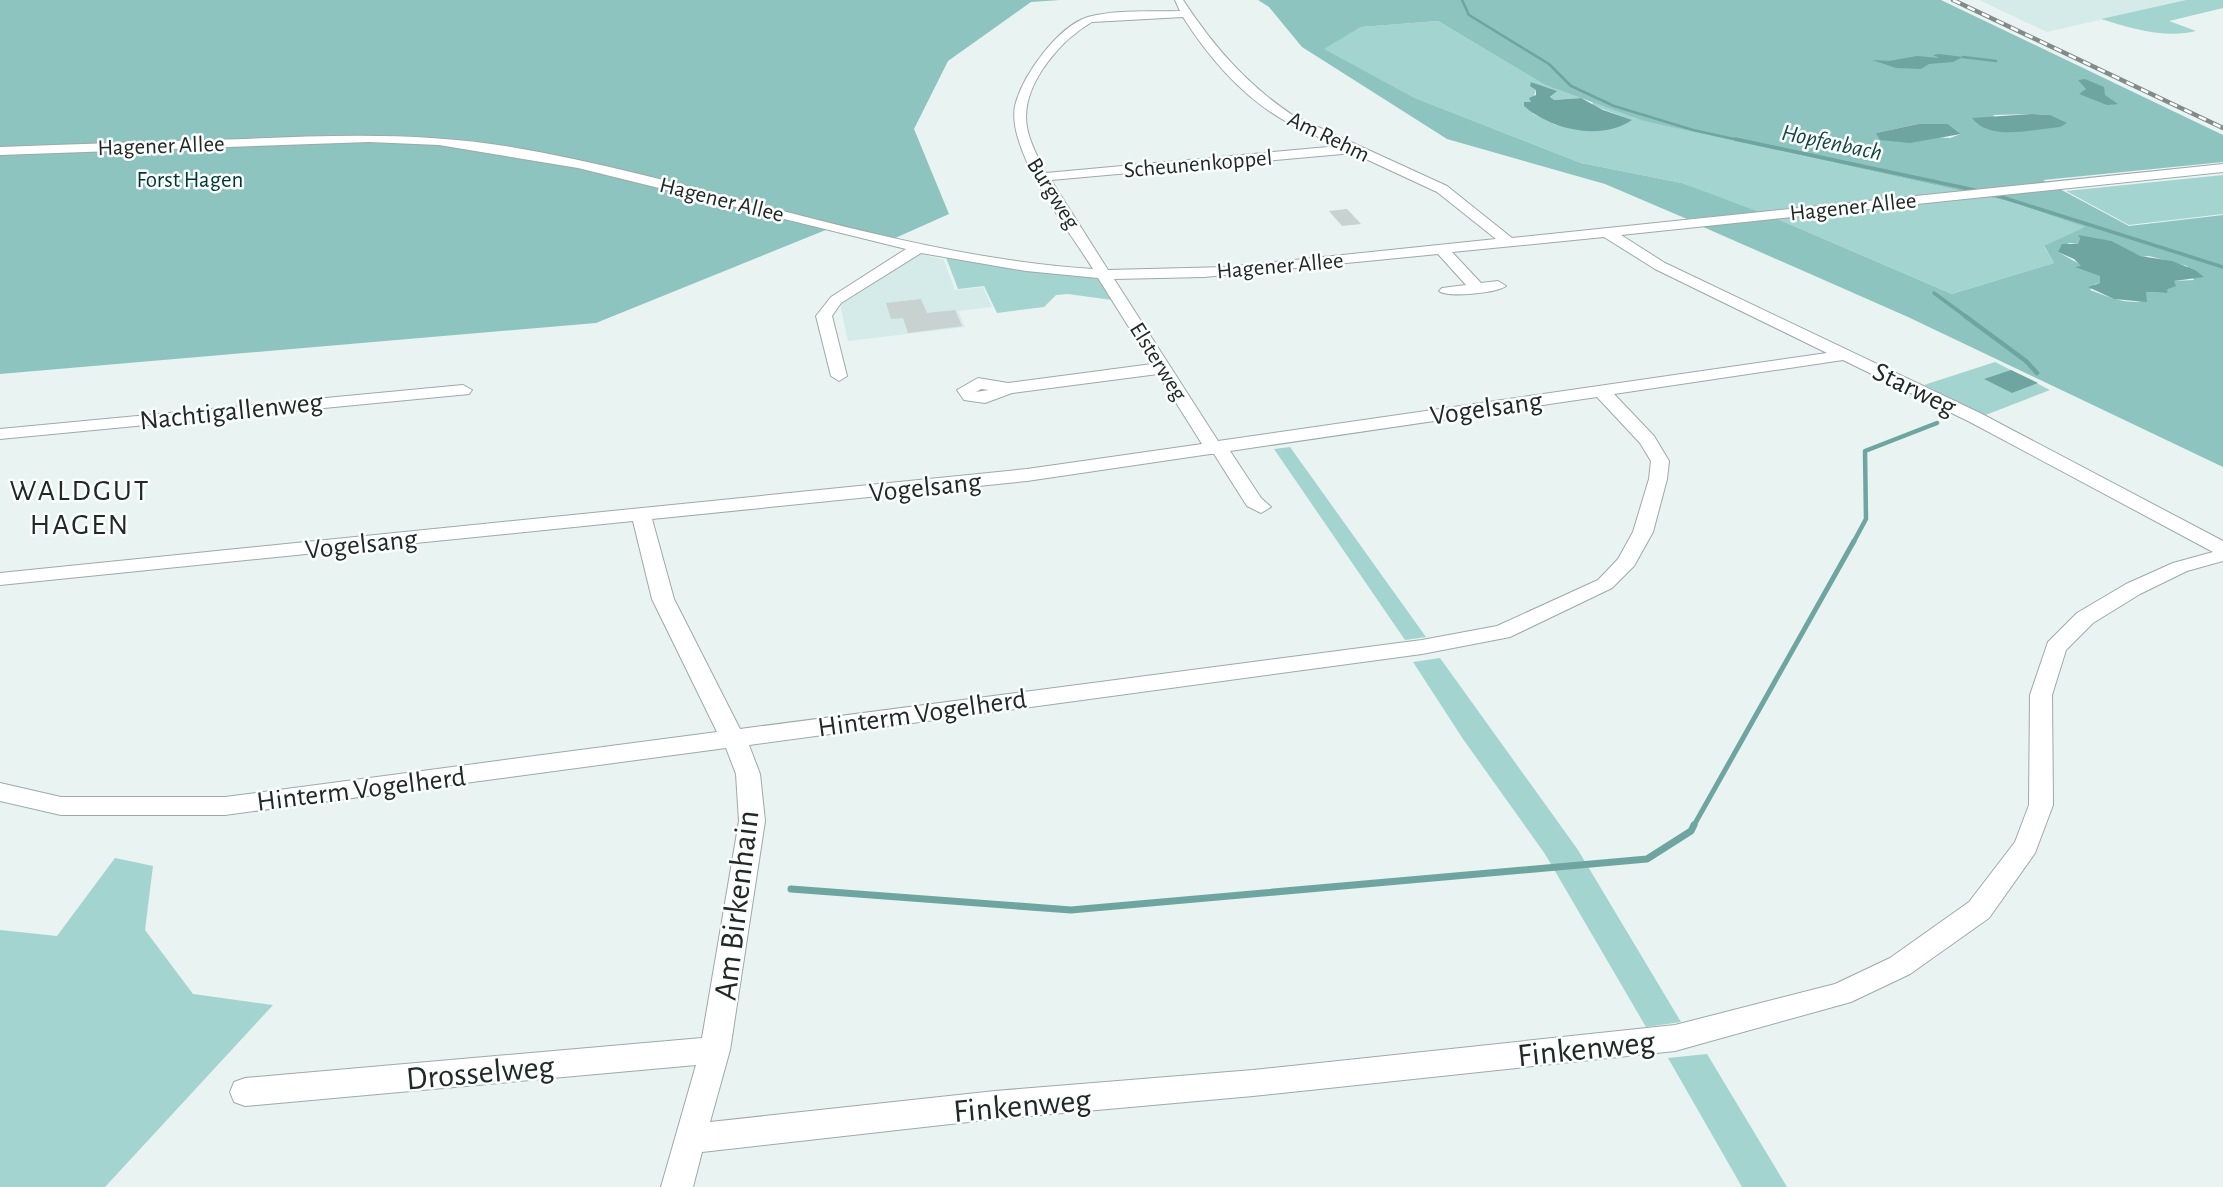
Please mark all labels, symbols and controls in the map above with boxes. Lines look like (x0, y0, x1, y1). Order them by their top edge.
street label: Am Rehm (1284, 108, 1373, 167)
water label: Hopfenbach (1779, 121, 1884, 165)
street label: Hagener Allee (97, 133, 225, 160)
street label: Scheunenkoppel (1123, 147, 1273, 182)
street label: Burgweg (1022, 154, 1084, 234)
park label: Forst Hagen (137, 169, 243, 192)
street label: Hagener Allee (657, 174, 786, 227)
street label: Hagener Allee (1789, 189, 1918, 226)
street label: Hagener Allee (1216, 249, 1345, 283)
street label: Elsterweg (1125, 319, 1191, 406)
street label: Starweg (1868, 358, 1961, 422)
street label: Vogelsang (1428, 387, 1544, 431)
street label: Nachtigallenweg (138, 388, 325, 436)
street label: Vogelsang (868, 468, 983, 508)
district label: WALDGUT HAGEN (10, 476, 150, 540)
street label: Vogelsang (304, 525, 419, 565)
street label: Hinterm Vogelherd (816, 685, 1029, 743)
street label: Hinterm Vogelherd (255, 763, 467, 817)
street label: Am Birkenhain (709, 808, 766, 1002)
street label: Finkenweg (1516, 1026, 1657, 1073)
street label: Drosselweg (405, 1051, 556, 1096)
street label: Finkenweg (952, 1084, 1093, 1129)

